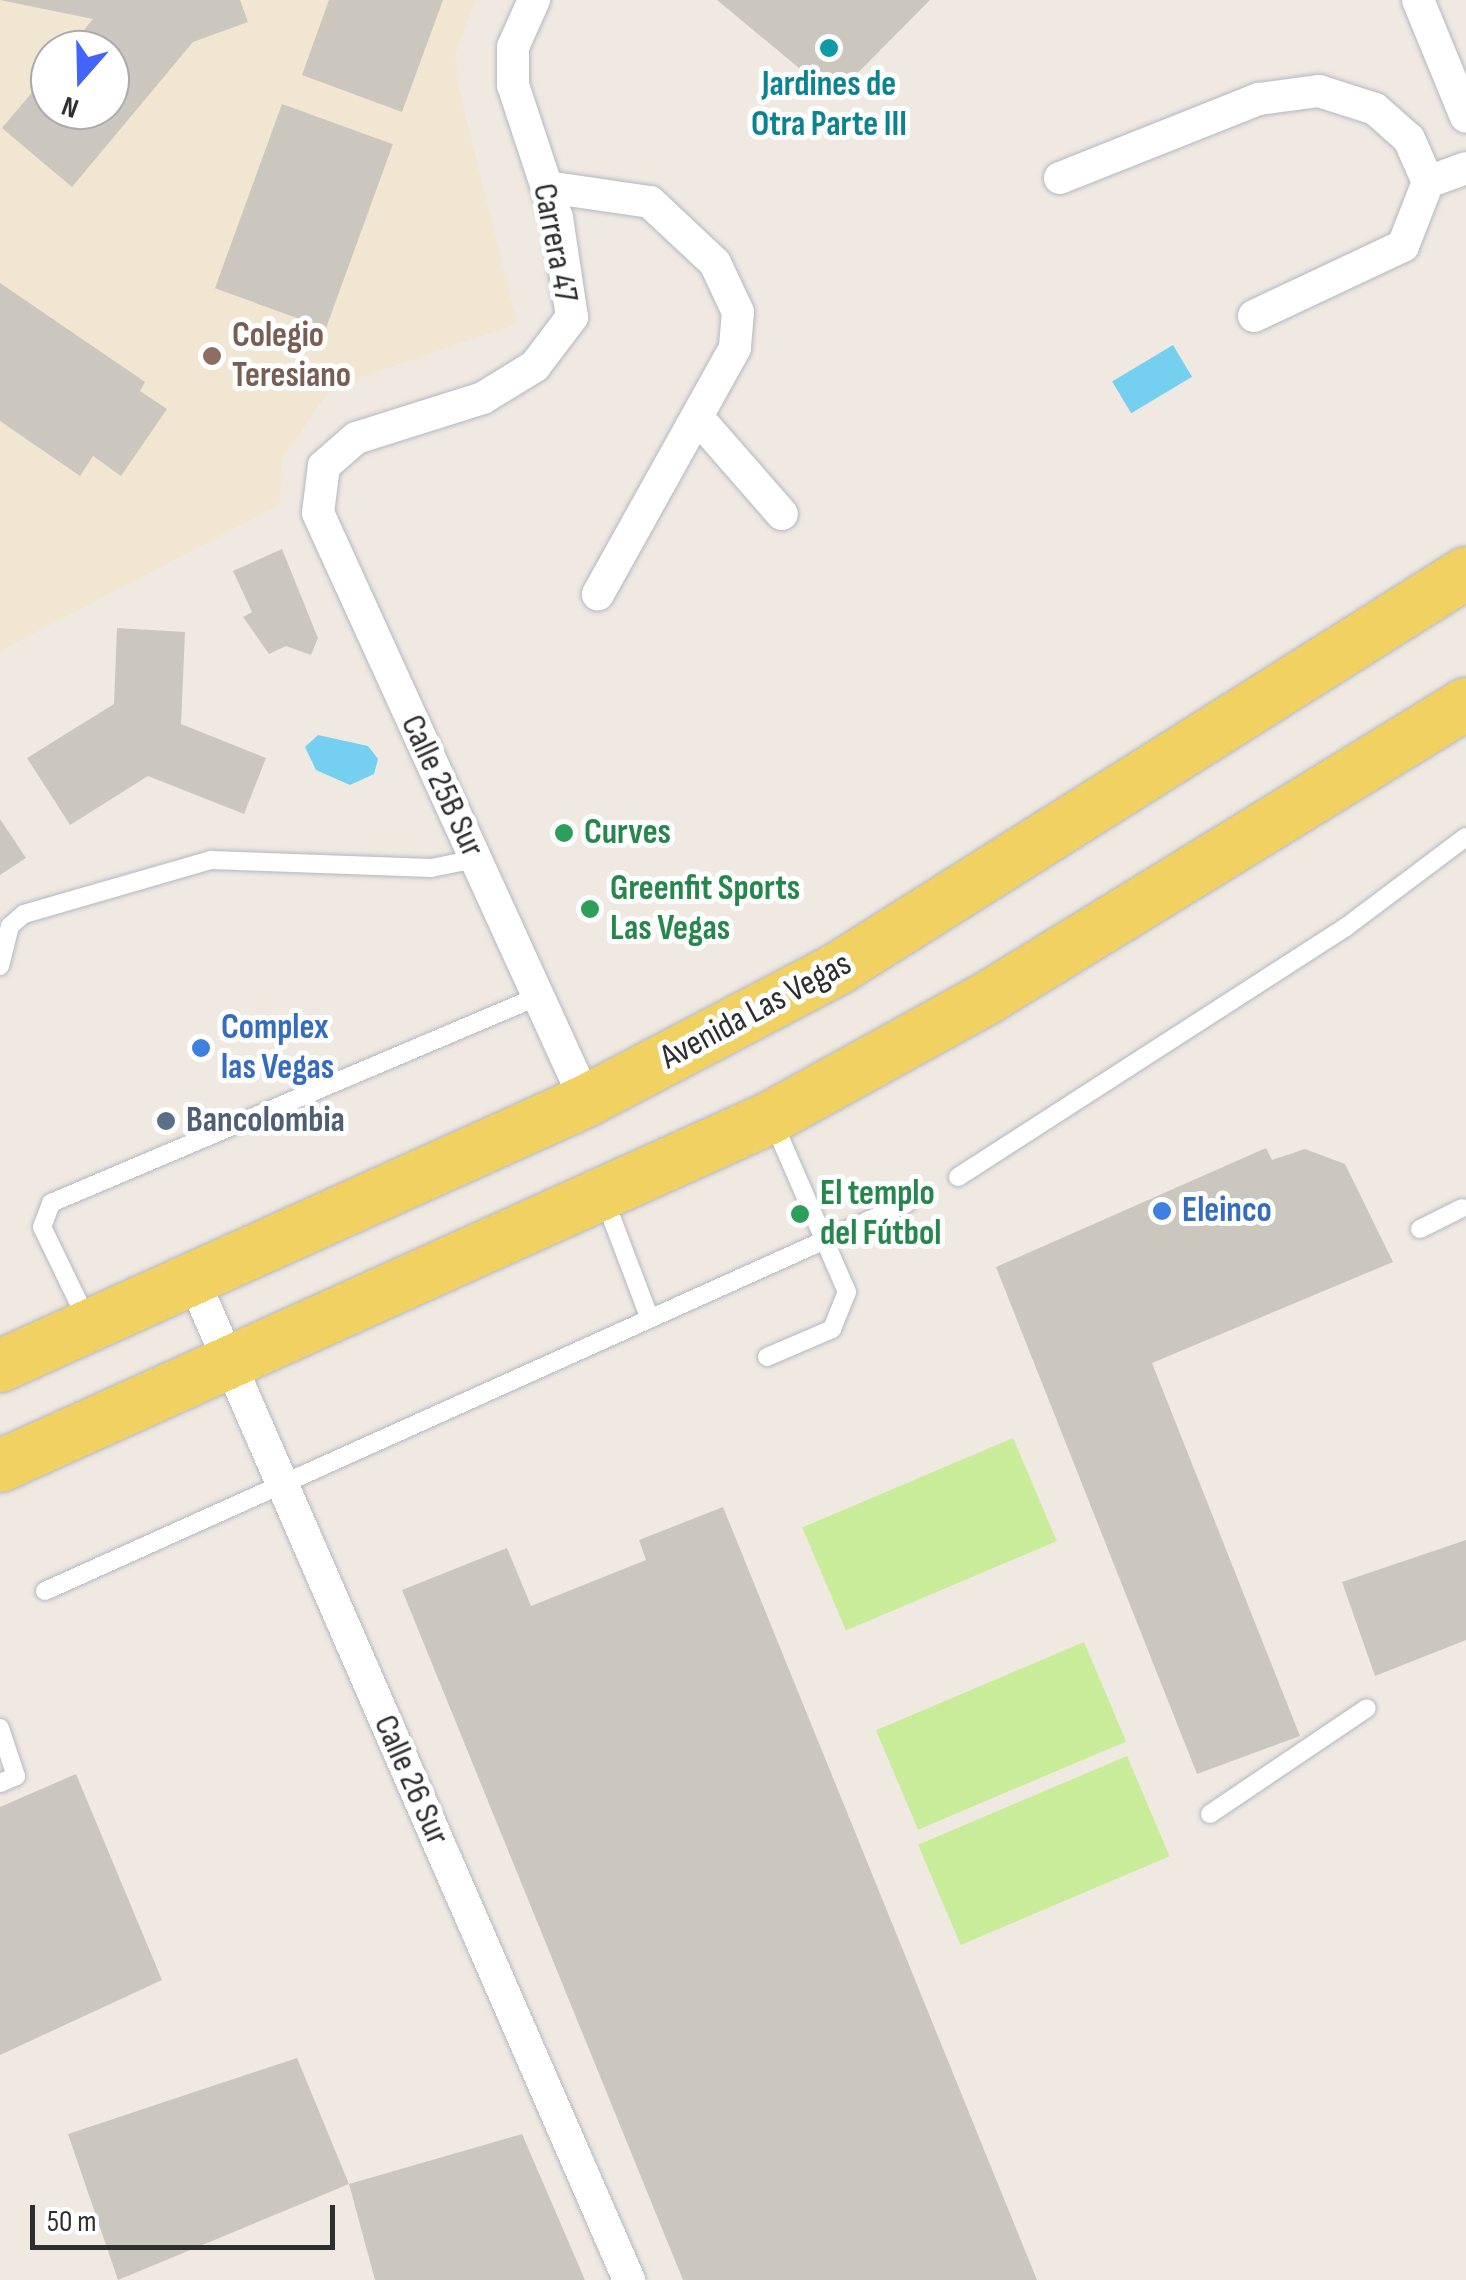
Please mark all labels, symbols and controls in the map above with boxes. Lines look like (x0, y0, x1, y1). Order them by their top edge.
north arrow (30, 30, 130, 130)
marker: Jardines de Otra Parte III (818, 37, 840, 59)
place label: Jardines de Otra Parte III (751, 64, 907, 146)
text: N (58, 89, 83, 125)
street label: Carrera 47 (523, 180, 587, 306)
place label: Colegio Teresiano (232, 315, 351, 397)
marker: Colegio Teresiano (201, 345, 223, 367)
street label: Calle 25B Sur (391, 708, 493, 864)
place label: Curves (584, 812, 671, 854)
marker: Curves (553, 822, 575, 844)
place label: Greenfit Sports Las Vegas (610, 868, 800, 950)
marker: Greenfit Sports Las Vegas (579, 898, 601, 920)
street label: Avenida Las Vegas (653, 943, 859, 1079)
place label: Complex las Vegas (221, 1007, 334, 1089)
marker: Complex las Vegas (190, 1037, 212, 1059)
place label: Bancolombia (186, 1100, 345, 1142)
marker: Bancolombia (155, 1110, 177, 1132)
place label: El templo del Fútbol (820, 1173, 941, 1255)
place label: Eleinco (1182, 1190, 1272, 1232)
marker: Eleinco (1151, 1200, 1173, 1222)
marker: El templo del Fútbol (789, 1203, 811, 1225)
street label: Calle 26 Sur (364, 1709, 458, 1851)
scale bar (35, 2185, 340, 2247)
text: 50 m (47, 2204, 96, 2240)

